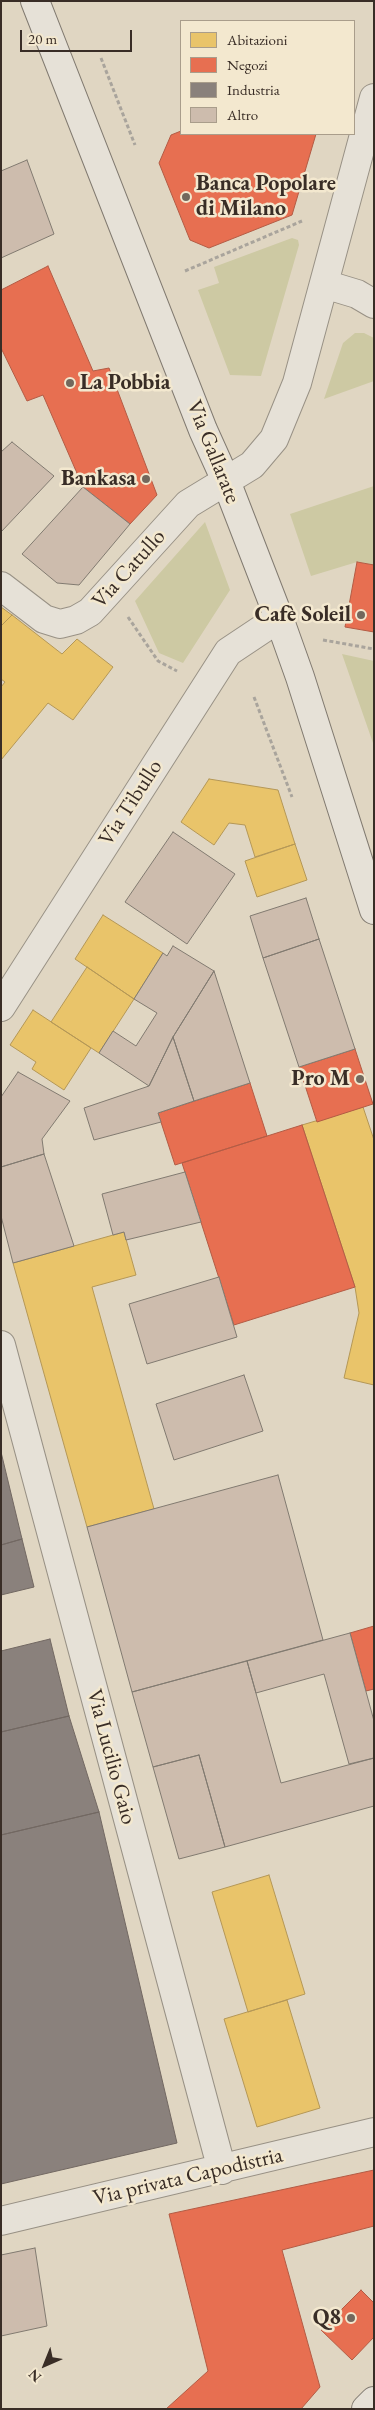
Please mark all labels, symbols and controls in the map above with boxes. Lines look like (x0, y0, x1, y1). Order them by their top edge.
scale bar (22, 20, 135, 52)
legend (180, 20, 355, 135)
text: 20 m (28, 29, 57, 48)
text: Abitazioni (227, 30, 288, 49)
text: Negozi (227, 55, 268, 74)
text: Industria (227, 80, 280, 99)
text: Altro (227, 105, 258, 124)
place label: Banca Popolare di Milano (196, 171, 336, 222)
marker: Banca Popolare di Milano (180, 191, 192, 203)
place label: La Pobbia (80, 370, 170, 396)
marker: La Pobbia (64, 377, 76, 389)
street label: Via Gallarate (180, 397, 246, 507)
place label: Bankasa (61, 466, 136, 492)
marker: Bankasa (140, 473, 152, 485)
street label: Via Catullo (87, 524, 171, 614)
place label: Cafè Soleil (255, 602, 351, 628)
marker: Cafè Soleil (355, 609, 367, 621)
street label: Via Tibullo (93, 755, 169, 851)
place label: Pro M (291, 1066, 350, 1092)
marker: Pro M (354, 1073, 366, 1085)
street label: Via Lucilio Gaio (80, 1687, 142, 1827)
street label: Via privata Capodistria (91, 2142, 285, 2212)
place label: Q8 (313, 2305, 341, 2331)
marker: Q8 (345, 2312, 357, 2324)
north arrow (20, 2340, 70, 2390)
text: N (24, 2365, 45, 2386)

